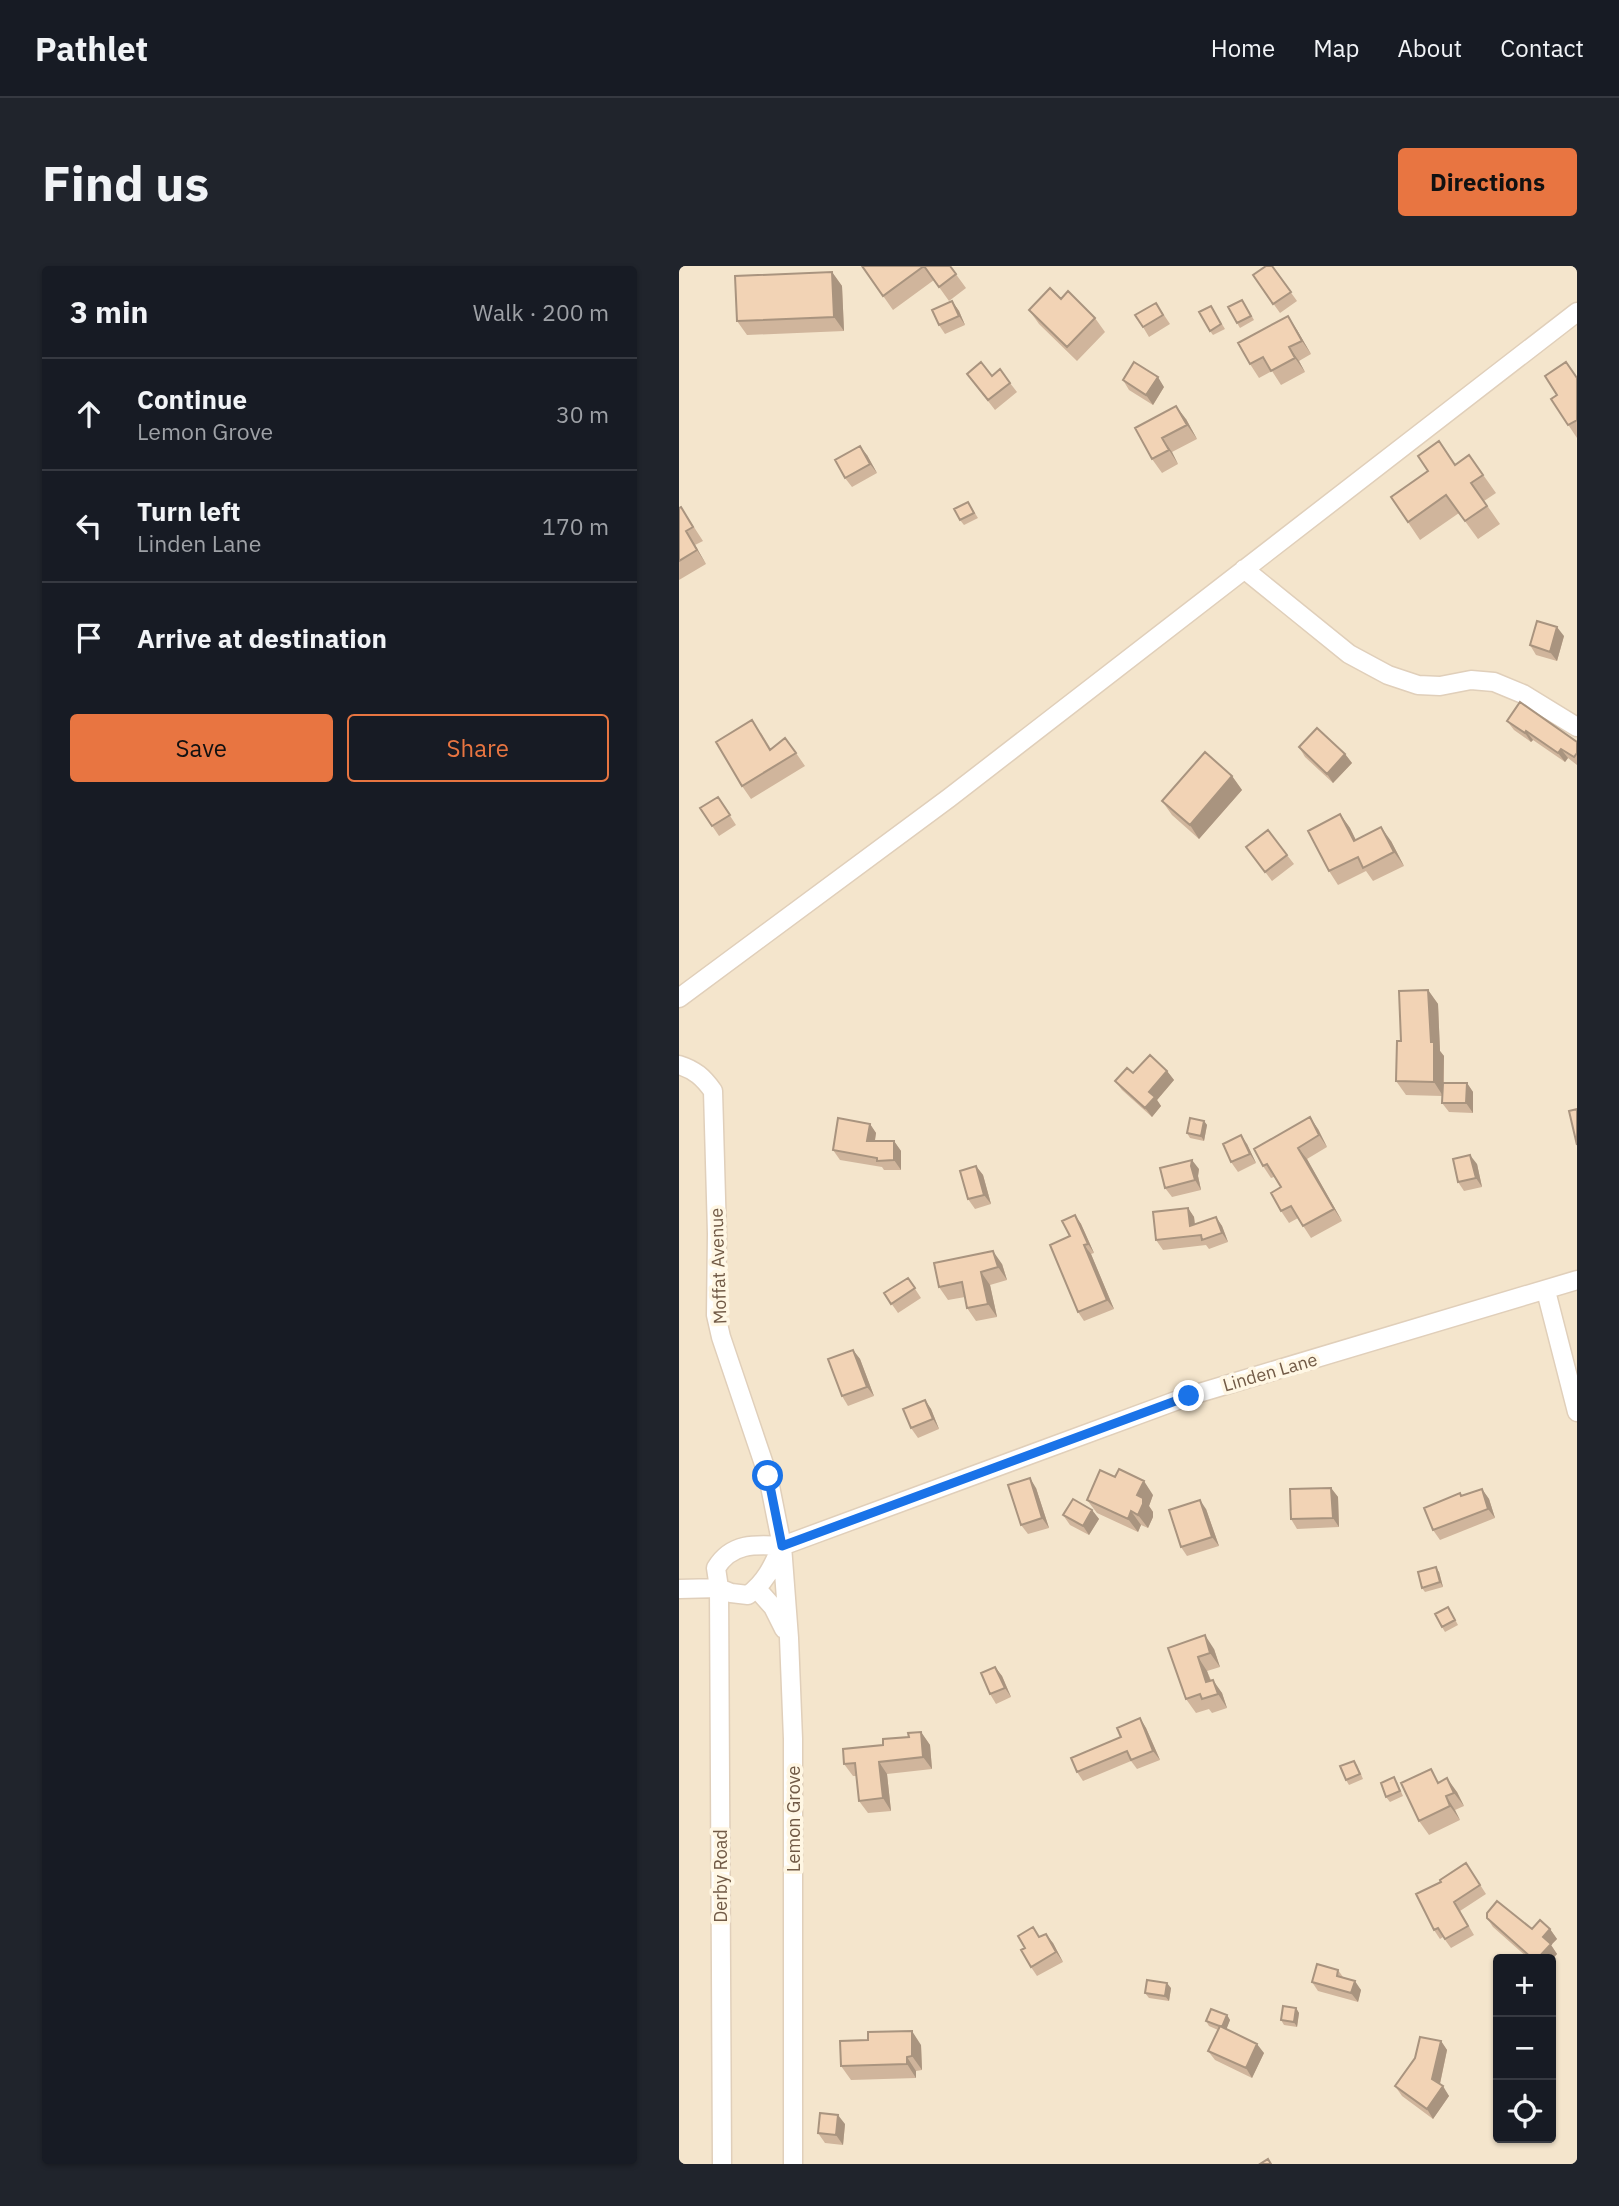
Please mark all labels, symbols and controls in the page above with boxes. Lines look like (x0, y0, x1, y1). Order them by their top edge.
text: Pathlet (35, 27, 148, 70)
text: Home (1211, 32, 1275, 64)
text: Map (1313, 32, 1359, 64)
text: About (1397, 32, 1462, 64)
text: Contact (1500, 32, 1584, 64)
button: Directions (1398, 148, 1577, 216)
text: Find us (42, 151, 209, 214)
text: 3 min (70, 292, 148, 331)
text: Walk · 200 m (473, 297, 609, 327)
text: Continue (137, 382, 247, 416)
icon: ahead (70, 395, 108, 433)
text: 30 m (556, 399, 609, 429)
text: Lemon Grove (137, 416, 273, 446)
text: Turn left (137, 494, 240, 528)
icon: left (70, 507, 108, 545)
text: 170 m (542, 511, 609, 541)
text: Linden Lane (137, 528, 261, 558)
icon: arrive (70, 619, 108, 657)
text: Arrive at destination (137, 621, 387, 655)
button: Save (70, 714, 333, 782)
button: Share (347, 714, 609, 782)
street label: Moffat Avenue (704, 1207, 732, 1325)
street label: Linden Lane (1220, 1348, 1320, 1396)
route end (1173, 1380, 1204, 1411)
route start (752, 1460, 783, 1491)
street label: Lemon Grove (782, 1766, 805, 1872)
street label: Derby Road (709, 1829, 732, 1923)
map controls (1493, 1954, 1556, 2143)
button: + (1493, 1954, 1556, 2017)
button: − (1493, 2017, 1556, 2080)
button: locate (1493, 2080, 1556, 2143)

